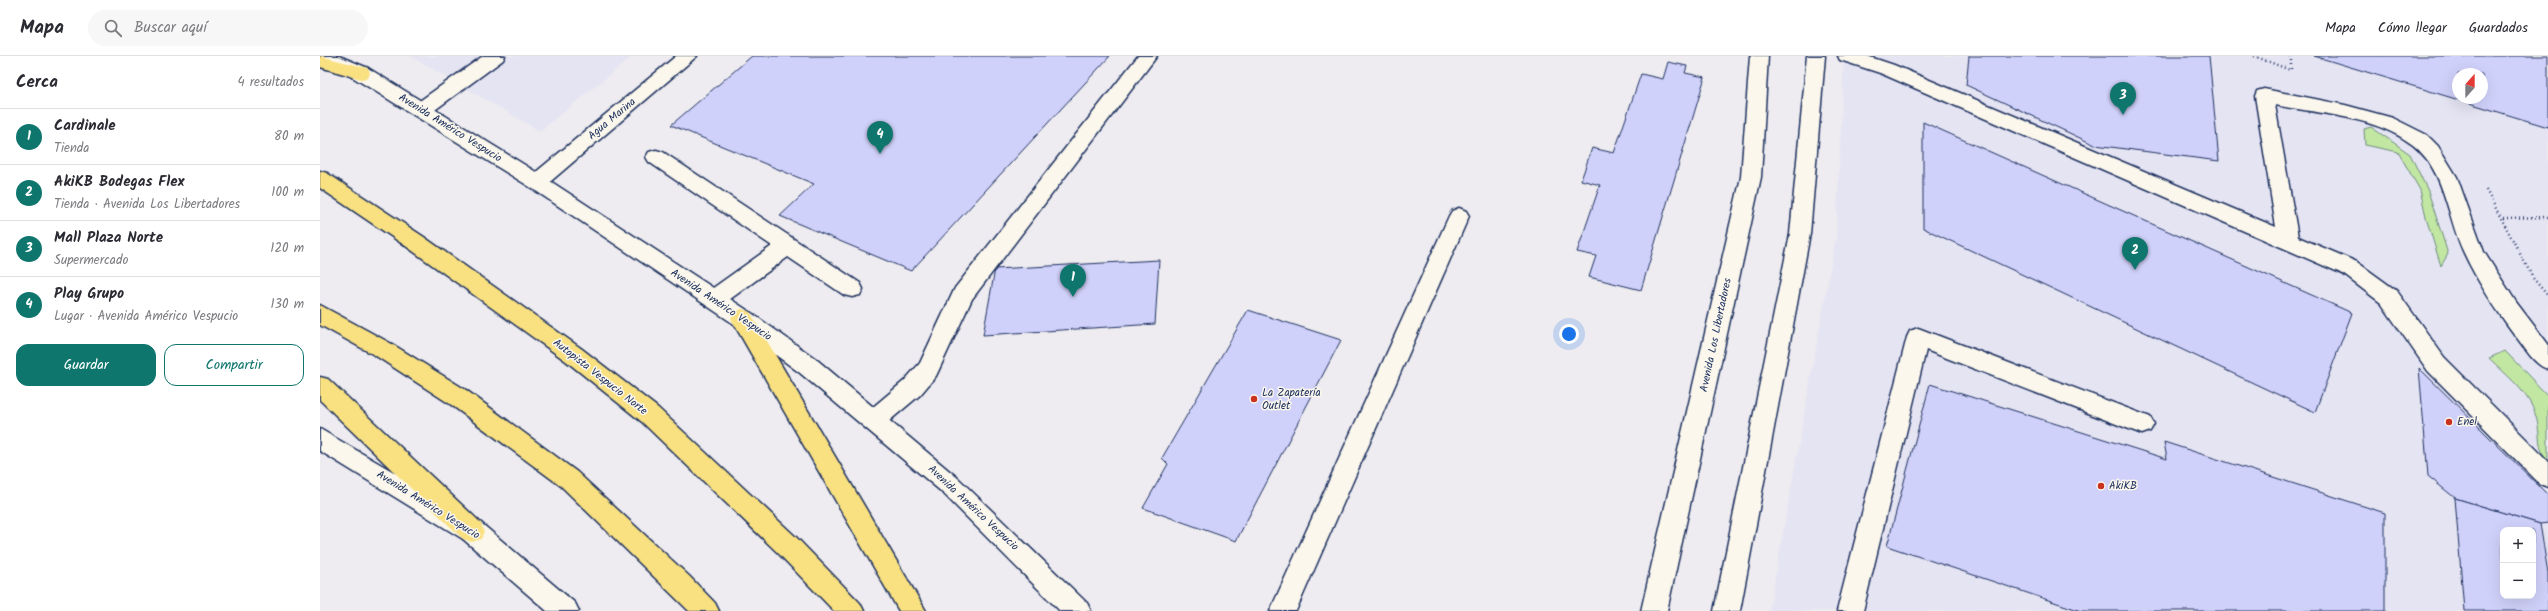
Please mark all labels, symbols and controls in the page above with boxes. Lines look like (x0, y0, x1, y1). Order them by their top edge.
search box (88, 10, 368, 46)
text: Mapa (20, 13, 64, 43)
text: Buscar aquí (134, 16, 207, 40)
icon: search (102, 17, 124, 39)
text: Mapa (2325, 17, 2356, 39)
text: Cómo llegar (2378, 17, 2447, 39)
text: Guardados (2469, 17, 2528, 39)
north arrow (2452, 68, 2488, 104)
text: Cerca (16, 69, 58, 96)
text: 4 resultados (237, 72, 304, 93)
pin: 3 (2110, 82, 2136, 115)
street label: Avenida Américo Vespucio (395, 89, 505, 167)
street label: Agua Marina (584, 93, 640, 145)
text: Cardinale (54, 114, 116, 138)
pin: 4 (867, 121, 893, 154)
text: 1 (27, 126, 31, 147)
text: 80 m (274, 126, 304, 147)
text: Tienda (54, 138, 89, 159)
text: AkiKB Bodegas Flex (54, 170, 185, 194)
text: 2 (25, 182, 33, 203)
text: 100 m (271, 182, 304, 203)
text: Tienda · Avenida Los Libertadores (54, 194, 240, 215)
text: Mall Plaza Norte (54, 226, 163, 250)
pin: 2 (2122, 237, 2148, 270)
text: 3 (25, 238, 33, 259)
text: 120 m (270, 238, 304, 259)
text: Supermercado (54, 250, 128, 271)
street label: Avenida Américo Vespucio (667, 264, 775, 346)
pin: 1 (1060, 264, 1086, 297)
street label: Avenida Los Libertadores (1695, 276, 1737, 394)
text: Play Grupo (54, 282, 124, 306)
text: 4 (25, 294, 33, 315)
text: 130 m (270, 294, 304, 315)
text: Lugar · Avenida Américo Vespucio (54, 306, 238, 327)
your location (1559, 324, 1579, 344)
street label: Autopista Vespucio Norte (549, 334, 651, 420)
button: Guardar (16, 344, 156, 386)
button: Compartir (164, 344, 304, 386)
place label: La Zapatería Outlet (1262, 384, 1321, 415)
marker: La Zapatería Outlet (1249, 394, 1259, 404)
place label: Enel (2457, 413, 2477, 431)
marker: Enel (2444, 417, 2454, 427)
street label: Avenida Américo Vespucio (923, 461, 1023, 555)
street label: Avenida Américo Vespucio (373, 466, 483, 544)
place label: AkiKB (2109, 477, 2137, 495)
marker: AkiKB (2096, 481, 2106, 491)
map controls (2500, 527, 2536, 599)
button: + (2500, 527, 2536, 563)
button: − (2500, 563, 2536, 599)

